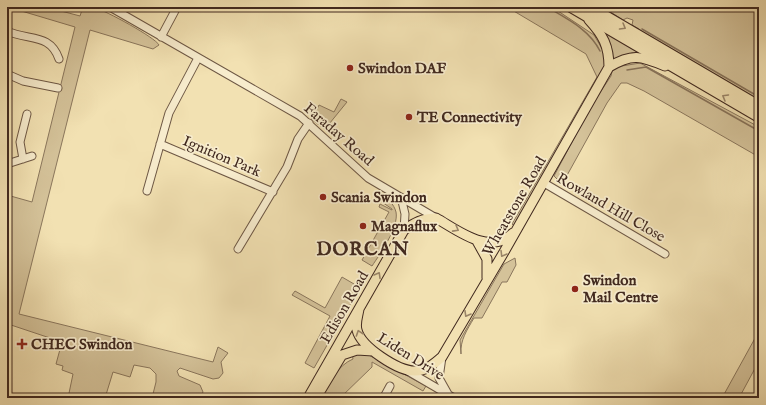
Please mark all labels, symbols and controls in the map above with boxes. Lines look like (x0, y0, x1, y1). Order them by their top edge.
one-way arrow (619, 22, 626, 29)
place label: Swindon DAF (358, 59, 447, 78)
marker: Swindon DAF (345, 63, 355, 73)
one-way arrow (722, 95, 729, 102)
street label: Faraday Road (300, 99, 378, 171)
place label: TE Connectivity (416, 108, 523, 127)
marker: TE Connectivity (404, 112, 414, 122)
street label: Ignition Park (180, 131, 265, 182)
street label: Wheatstone Road (478, 152, 551, 259)
street label: Rowland Hill Close (553, 169, 669, 246)
place label: Scania Swindon (331, 188, 427, 207)
marker: Scania Swindon (318, 192, 328, 202)
place label: Magnaflux (371, 217, 438, 236)
marker: Magnaflux (358, 221, 368, 231)
one-way arrow (452, 225, 459, 232)
district label: DORCAN (316, 238, 410, 262)
one-way arrow (501, 250, 508, 257)
street label: Edison Road (316, 267, 373, 347)
place label: Swindon Mail Centre (583, 271, 658, 307)
one-way arrow (374, 272, 381, 279)
marker: Swindon Mail Centre (570, 284, 580, 294)
one-way arrow (464, 310, 471, 317)
street label: Liden Drive (374, 328, 448, 385)
one-way arrow (355, 329, 363, 336)
place label: CHEC Swindon (31, 335, 132, 354)
marker: CHEC Swindon (16, 338, 28, 350)

